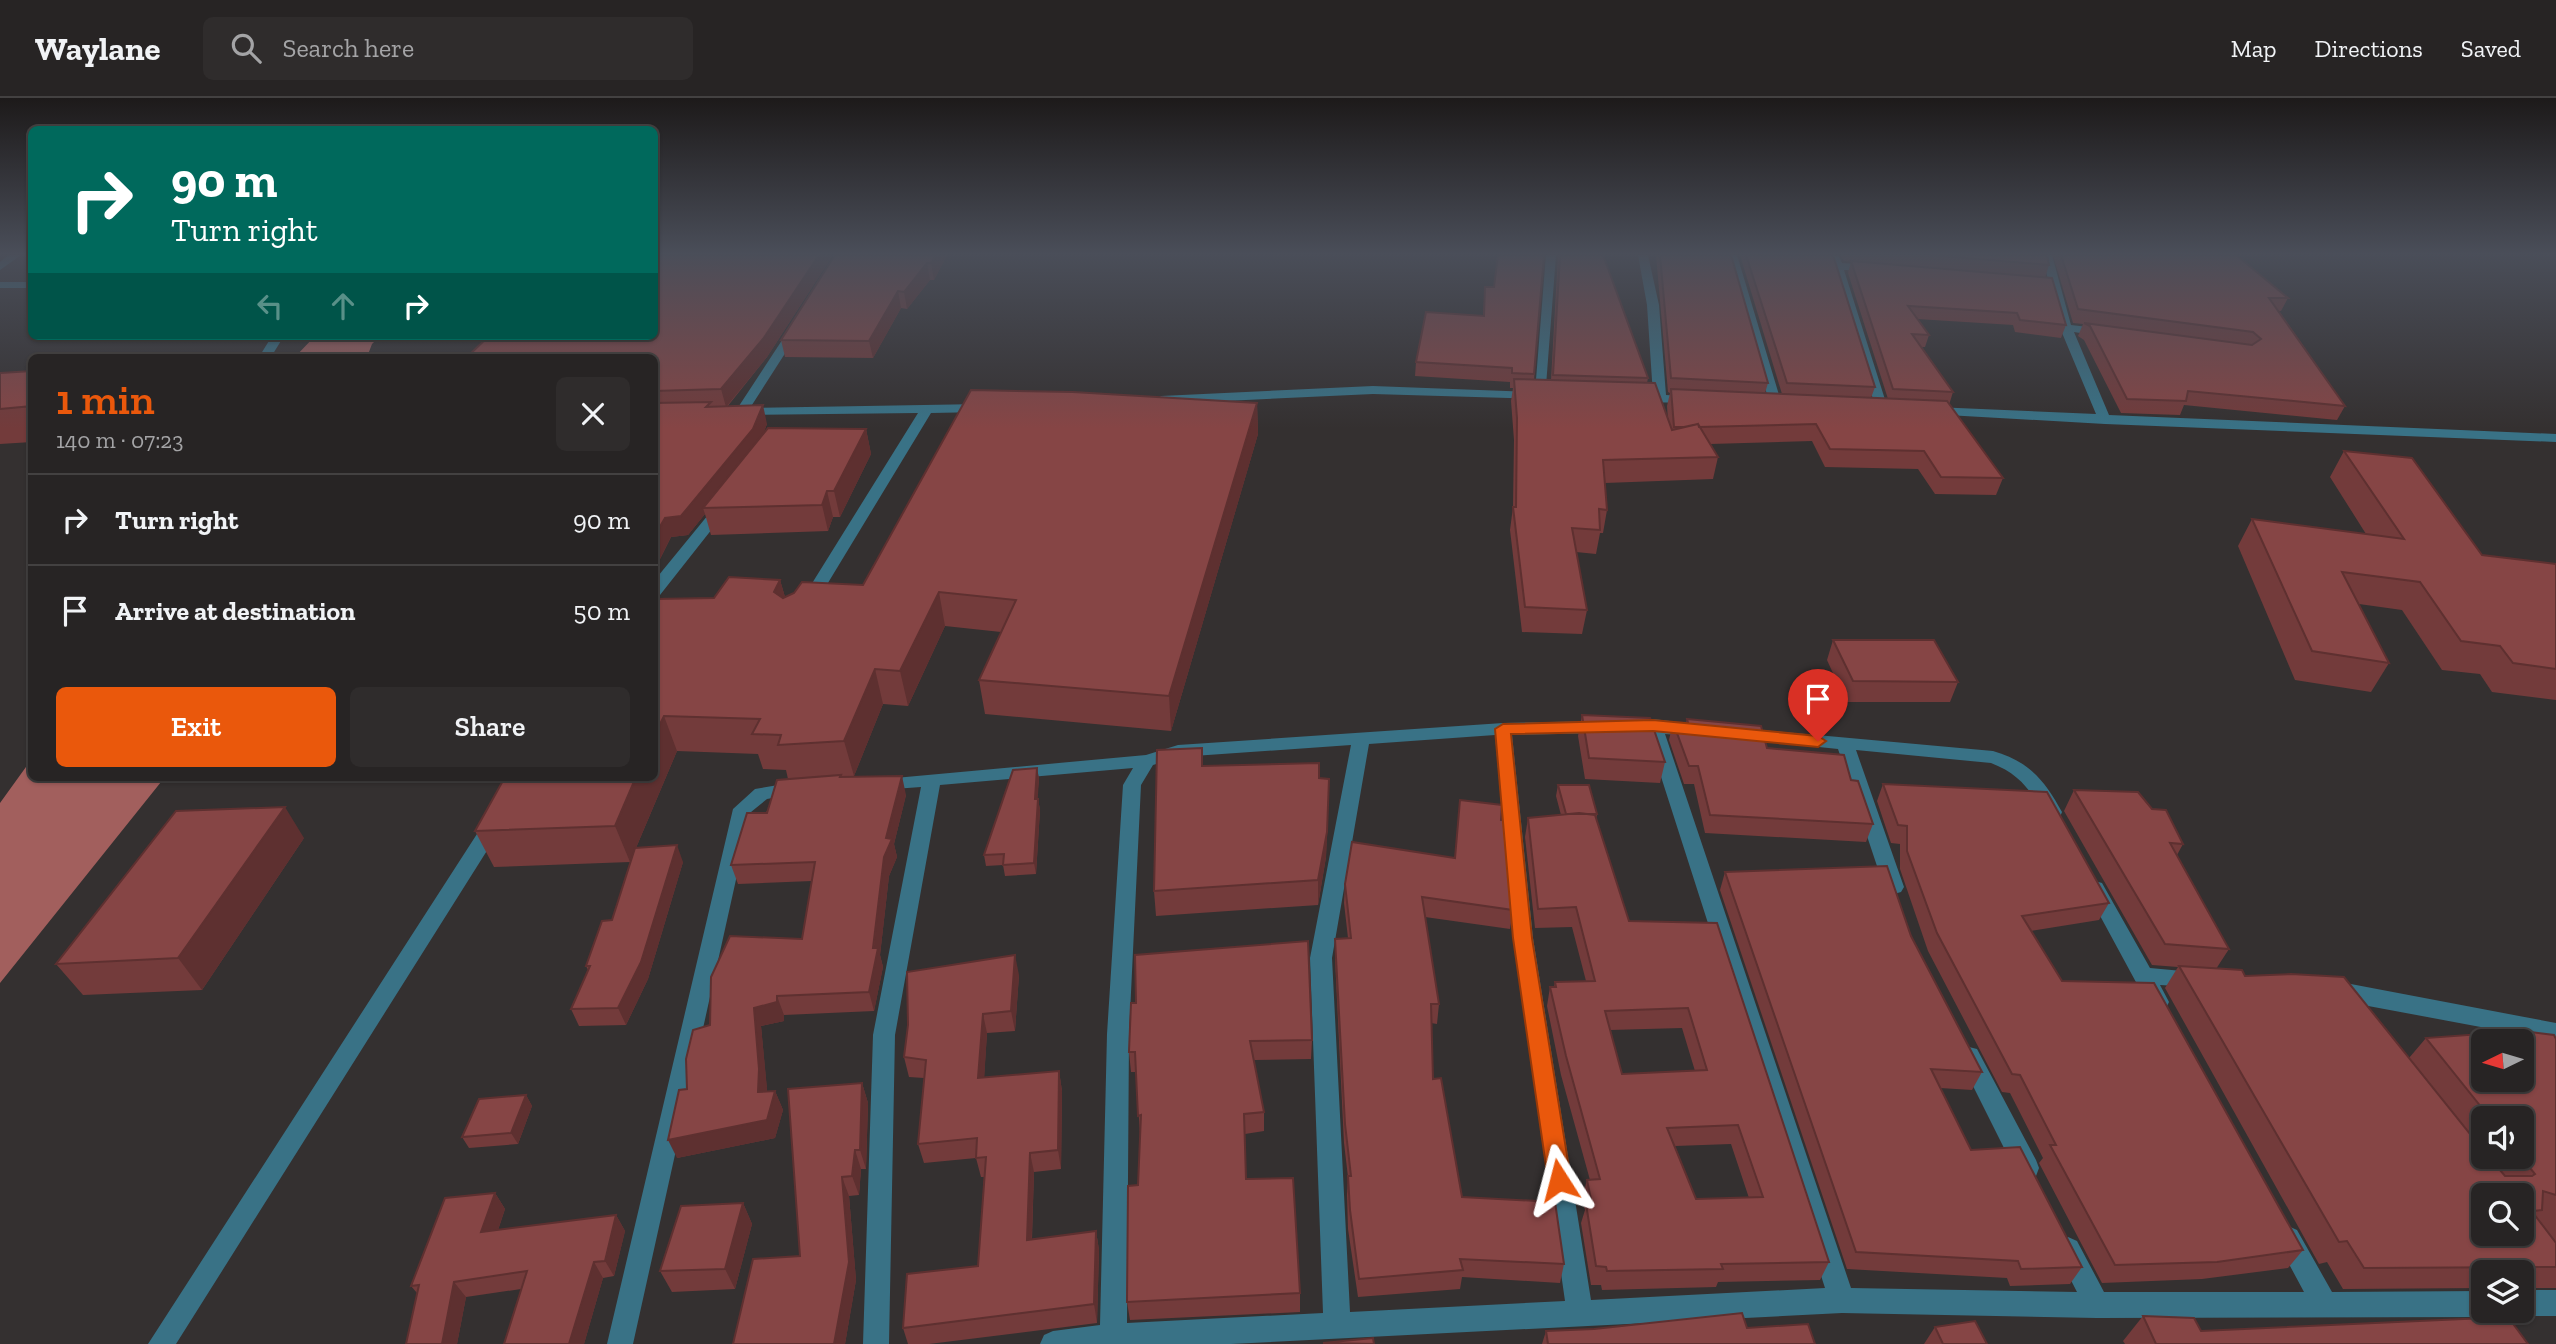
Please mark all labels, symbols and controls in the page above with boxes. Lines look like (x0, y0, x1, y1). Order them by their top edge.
search box (203, 17, 693, 80)
text: Waylane (35, 29, 161, 68)
icon: search (227, 29, 265, 67)
text: Search here (283, 32, 414, 64)
text: Map (2231, 34, 2277, 63)
text: Directions (2315, 34, 2423, 63)
text: Saved (2461, 34, 2521, 63)
text: 90 m (171, 151, 278, 210)
icon: right (56, 154, 147, 245)
text: Turn right (171, 211, 318, 249)
icon: left (251, 287, 289, 325)
icon: ahead (324, 287, 362, 325)
icon: right (397, 287, 435, 325)
text: 1 min (56, 374, 155, 425)
button: close (556, 377, 630, 451)
text: 140 m · 07:23 (56, 426, 183, 454)
icon: right (56, 501, 94, 539)
text: Turn right (115, 504, 238, 536)
text: 90 m (573, 504, 630, 536)
icon: arrive (56, 592, 94, 630)
text: Arrive at destination (115, 595, 355, 627)
text: 50 m (573, 595, 630, 627)
pin (1788, 669, 1848, 741)
icon: arrive (1799, 680, 1837, 718)
button: Exit (56, 687, 336, 767)
button: Share (350, 687, 630, 767)
north arrow (2471, 1029, 2534, 1092)
map controls (2471, 1029, 2534, 1323)
button: sound (2471, 1106, 2534, 1169)
position arrow (1522, 1143, 1596, 1217)
button: search (2471, 1183, 2534, 1246)
button: layers (2471, 1260, 2534, 1323)

